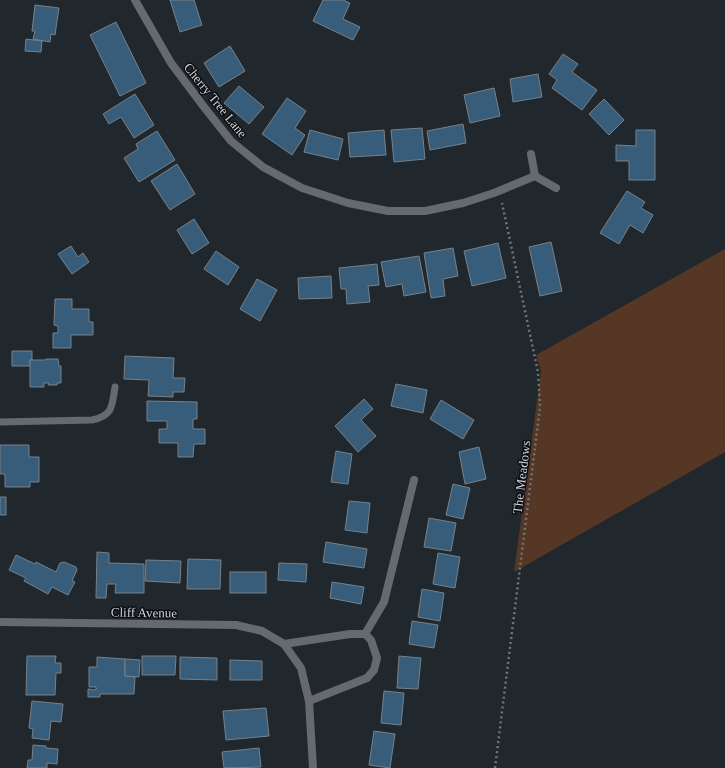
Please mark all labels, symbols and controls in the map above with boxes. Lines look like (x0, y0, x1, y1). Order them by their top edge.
street label: Cherry Tree Lane (181, 60, 250, 141)
street label: The Meadows (510, 439, 533, 515)
street label: Cliff Avenue (111, 604, 177, 621)

